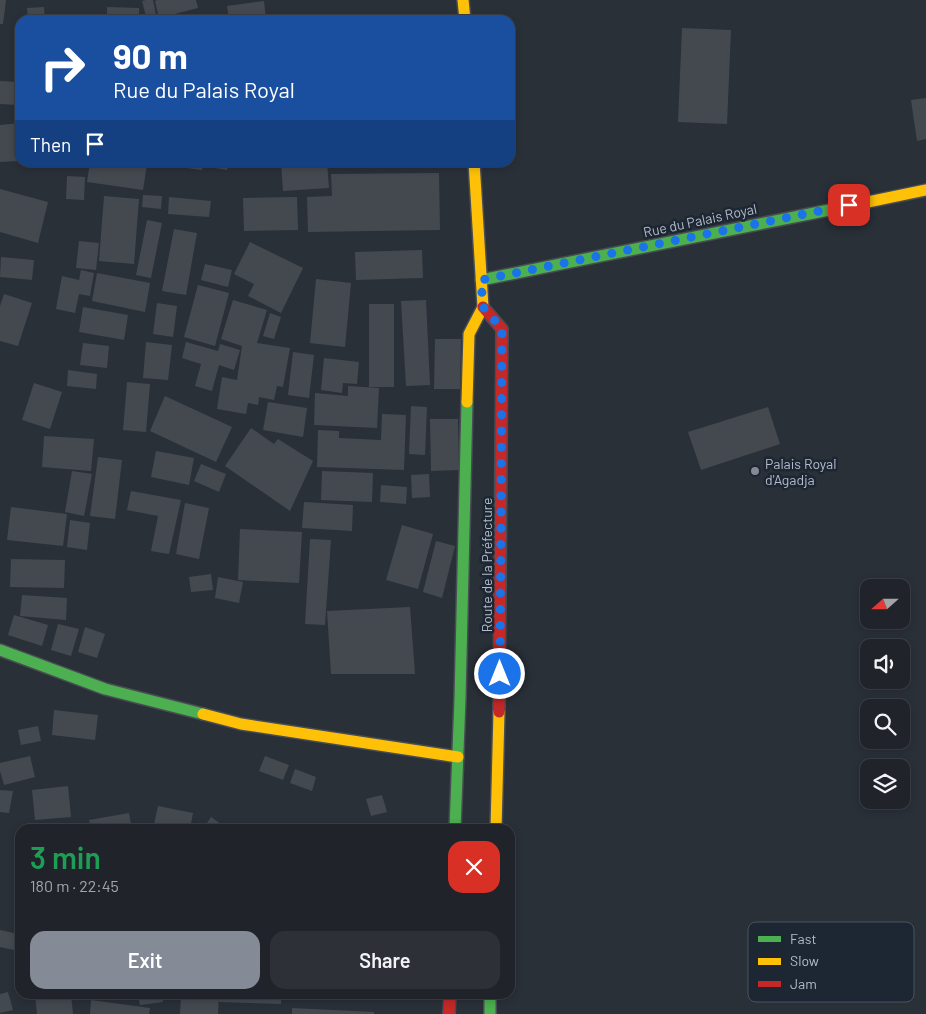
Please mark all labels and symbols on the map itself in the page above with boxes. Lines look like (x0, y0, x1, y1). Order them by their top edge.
pin (828, 184, 870, 226)
street label: Rue du Palais Royal (642, 200, 758, 240)
place label: Palais Royal d'Agadja (765, 455, 836, 488)
marker: Palais Royal d'Agadja (749, 465, 761, 477)
street label: Route de la Préfecture (478, 498, 495, 632)
north arrow (860, 579, 910, 629)
position arrow (473, 647, 525, 699)
legend (748, 922, 914, 1002)
text: Fast (790, 930, 816, 947)
text: Slow (790, 952, 819, 969)
text: Jam (790, 975, 817, 992)

